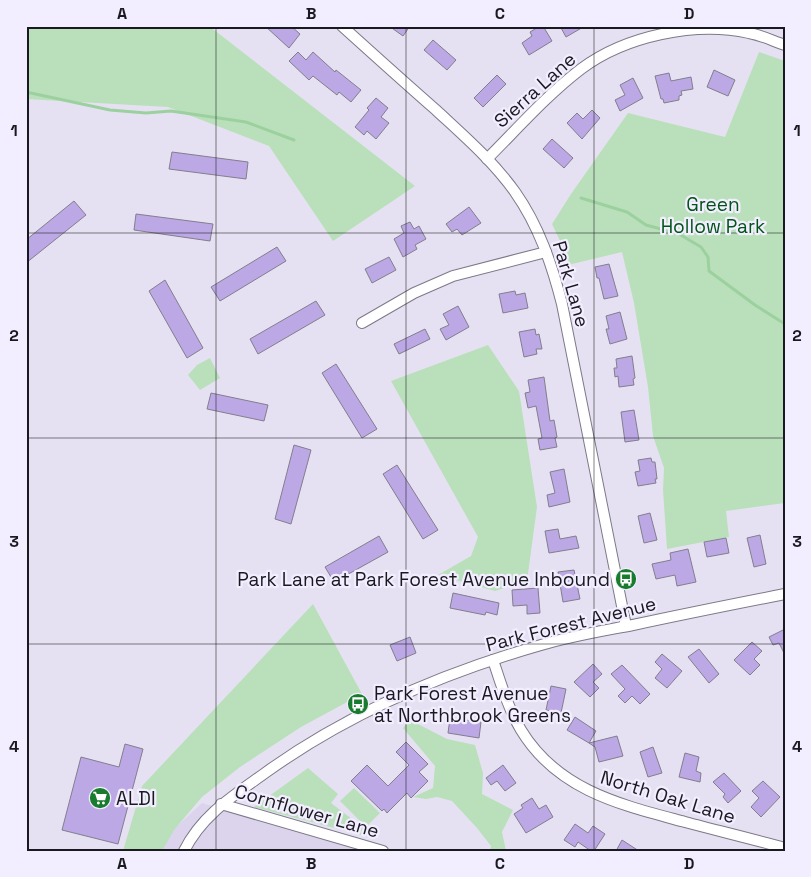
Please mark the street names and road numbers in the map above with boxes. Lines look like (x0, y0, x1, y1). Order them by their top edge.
street label: Sierra Lane (489, 47, 581, 133)
street label: Park Lane (547, 238, 595, 330)
street label: Park Forest Avenue (483, 591, 659, 657)
street label: North Oak Lane (598, 765, 738, 829)
street label: Cornflower Lane (232, 778, 382, 844)

